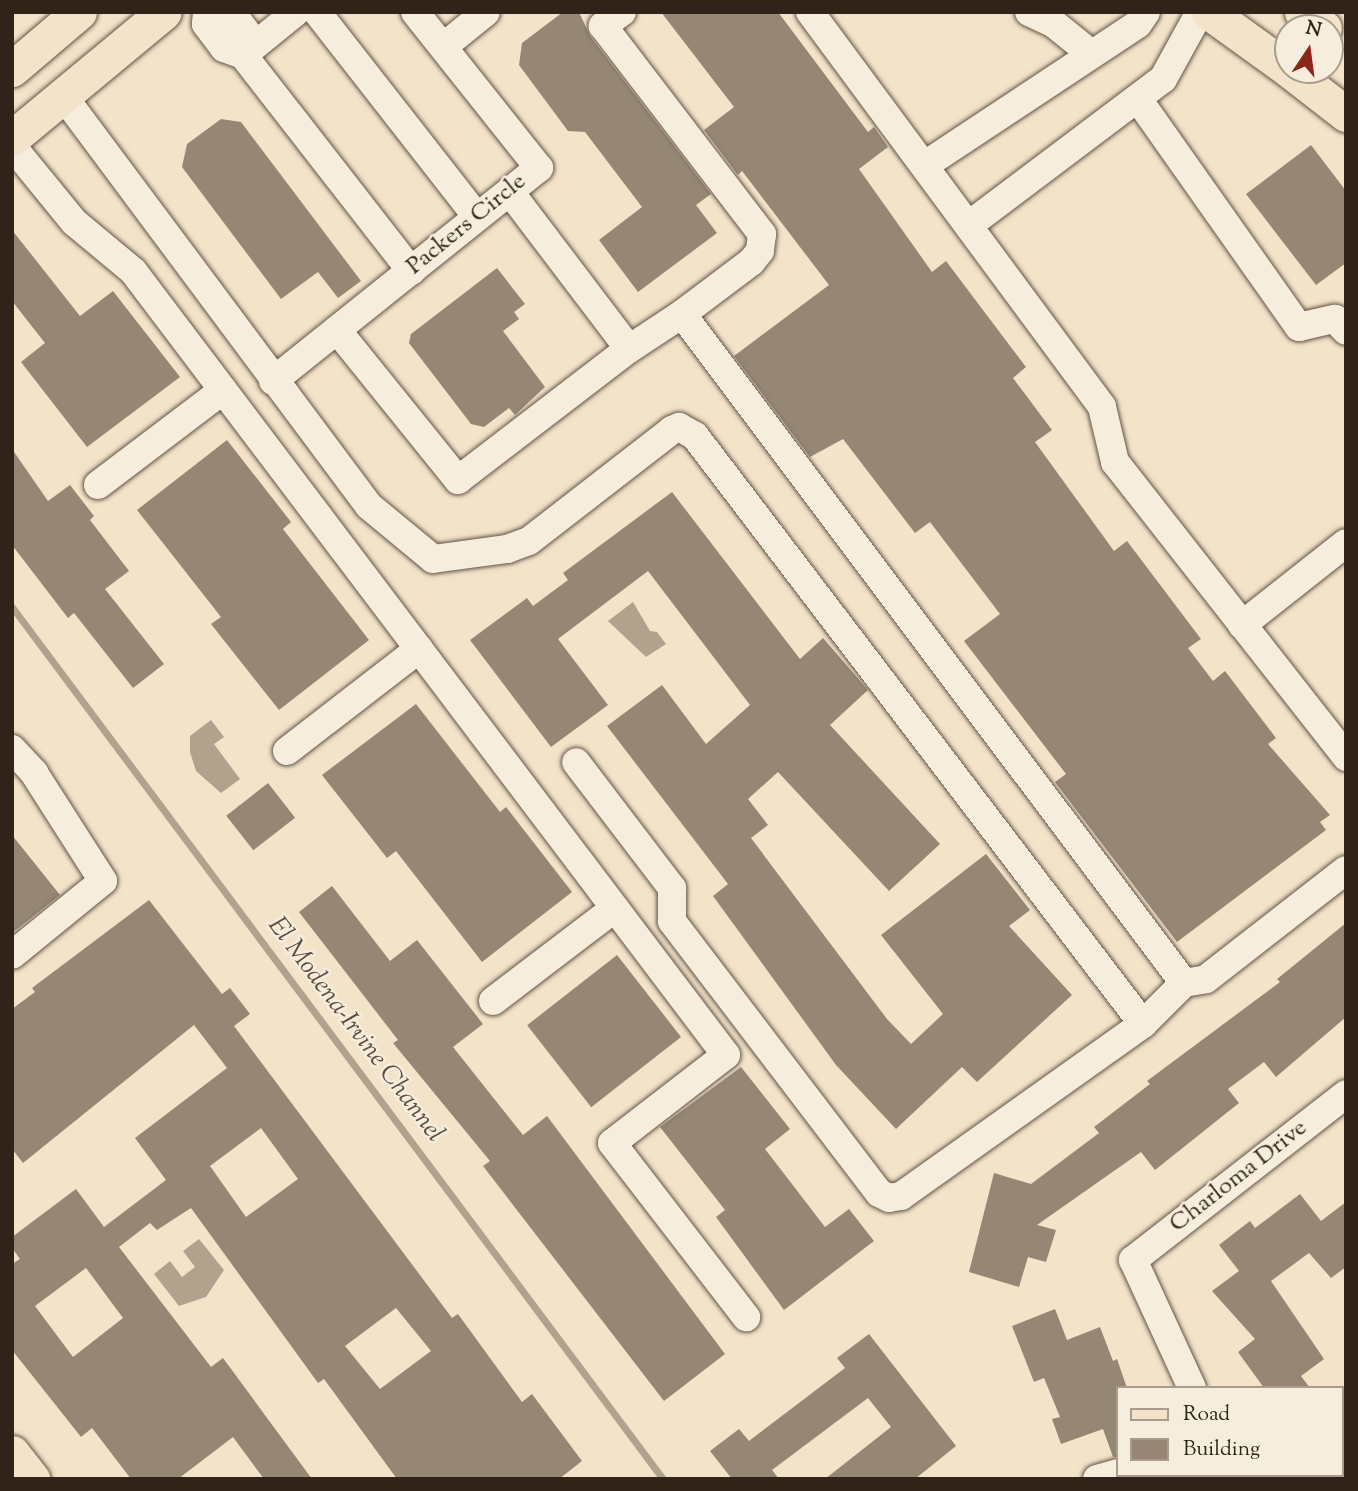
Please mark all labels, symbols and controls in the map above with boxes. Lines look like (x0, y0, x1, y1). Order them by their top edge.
north arrow (1274, 14, 1344, 84)
text: N (1303, 15, 1324, 45)
street label: Packers Circle (402, 168, 532, 282)
water label: El Modena-Irvine Channel (260, 911, 450, 1149)
street label: Charloma Drive (1165, 1114, 1313, 1240)
legend (1116, 1386, 1344, 1477)
text: Road (1183, 1400, 1230, 1430)
text: Building (1183, 1435, 1260, 1465)

